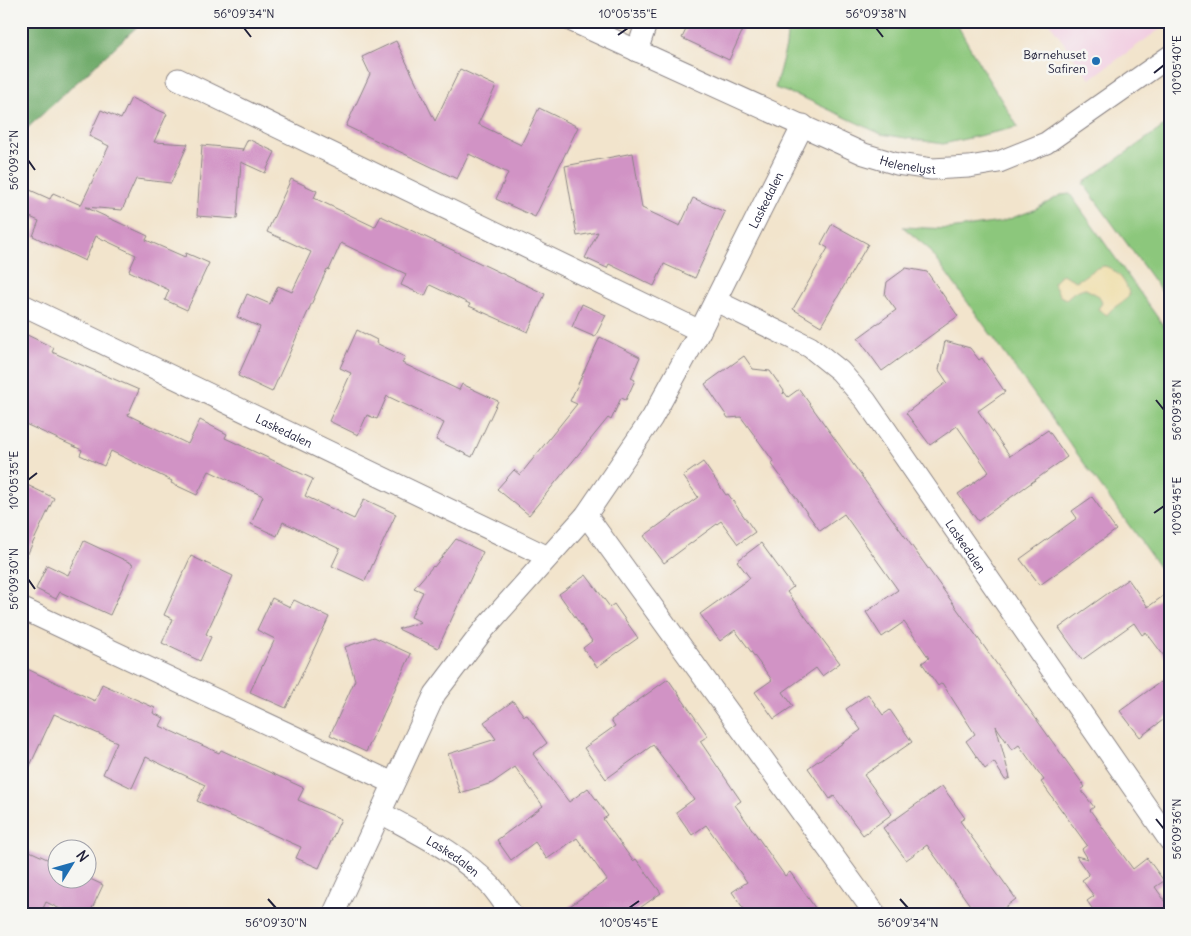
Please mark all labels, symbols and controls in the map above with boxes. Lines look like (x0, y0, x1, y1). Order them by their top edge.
text: 56°09'34"N (213, 6, 275, 21)
text: 10°05'35"E (599, 6, 657, 21)
text: 56°09'38"N (845, 6, 907, 21)
text: 10°05'40"E (1169, 35, 1184, 95)
place label: Børnehuset Safiren (1023, 47, 1086, 76)
marker: Børnehuset Safiren (1090, 55, 1102, 67)
text: 56°09'32"N (6, 130, 21, 190)
street label: Helenelyst (878, 152, 936, 177)
street label: Laskedalen (745, 169, 786, 231)
text: 56°09'38"N (1169, 379, 1184, 441)
street label: Laskedalen (253, 410, 315, 450)
text: 10°05'35"E (6, 451, 21, 509)
text: 10°05'45"E (1169, 477, 1184, 535)
street label: Laskedalen (943, 516, 990, 576)
text: 56°09'30"N (6, 548, 21, 610)
text: 56°09'36"N (1169, 798, 1184, 860)
street label: Laskedalen (424, 832, 483, 879)
north arrow (48, 838, 98, 888)
text: N (72, 847, 92, 865)
text: 56°09'30"N (245, 915, 307, 930)
text: 10°05'45"E (600, 915, 658, 930)
text: 56°09'34"N (877, 915, 939, 930)

